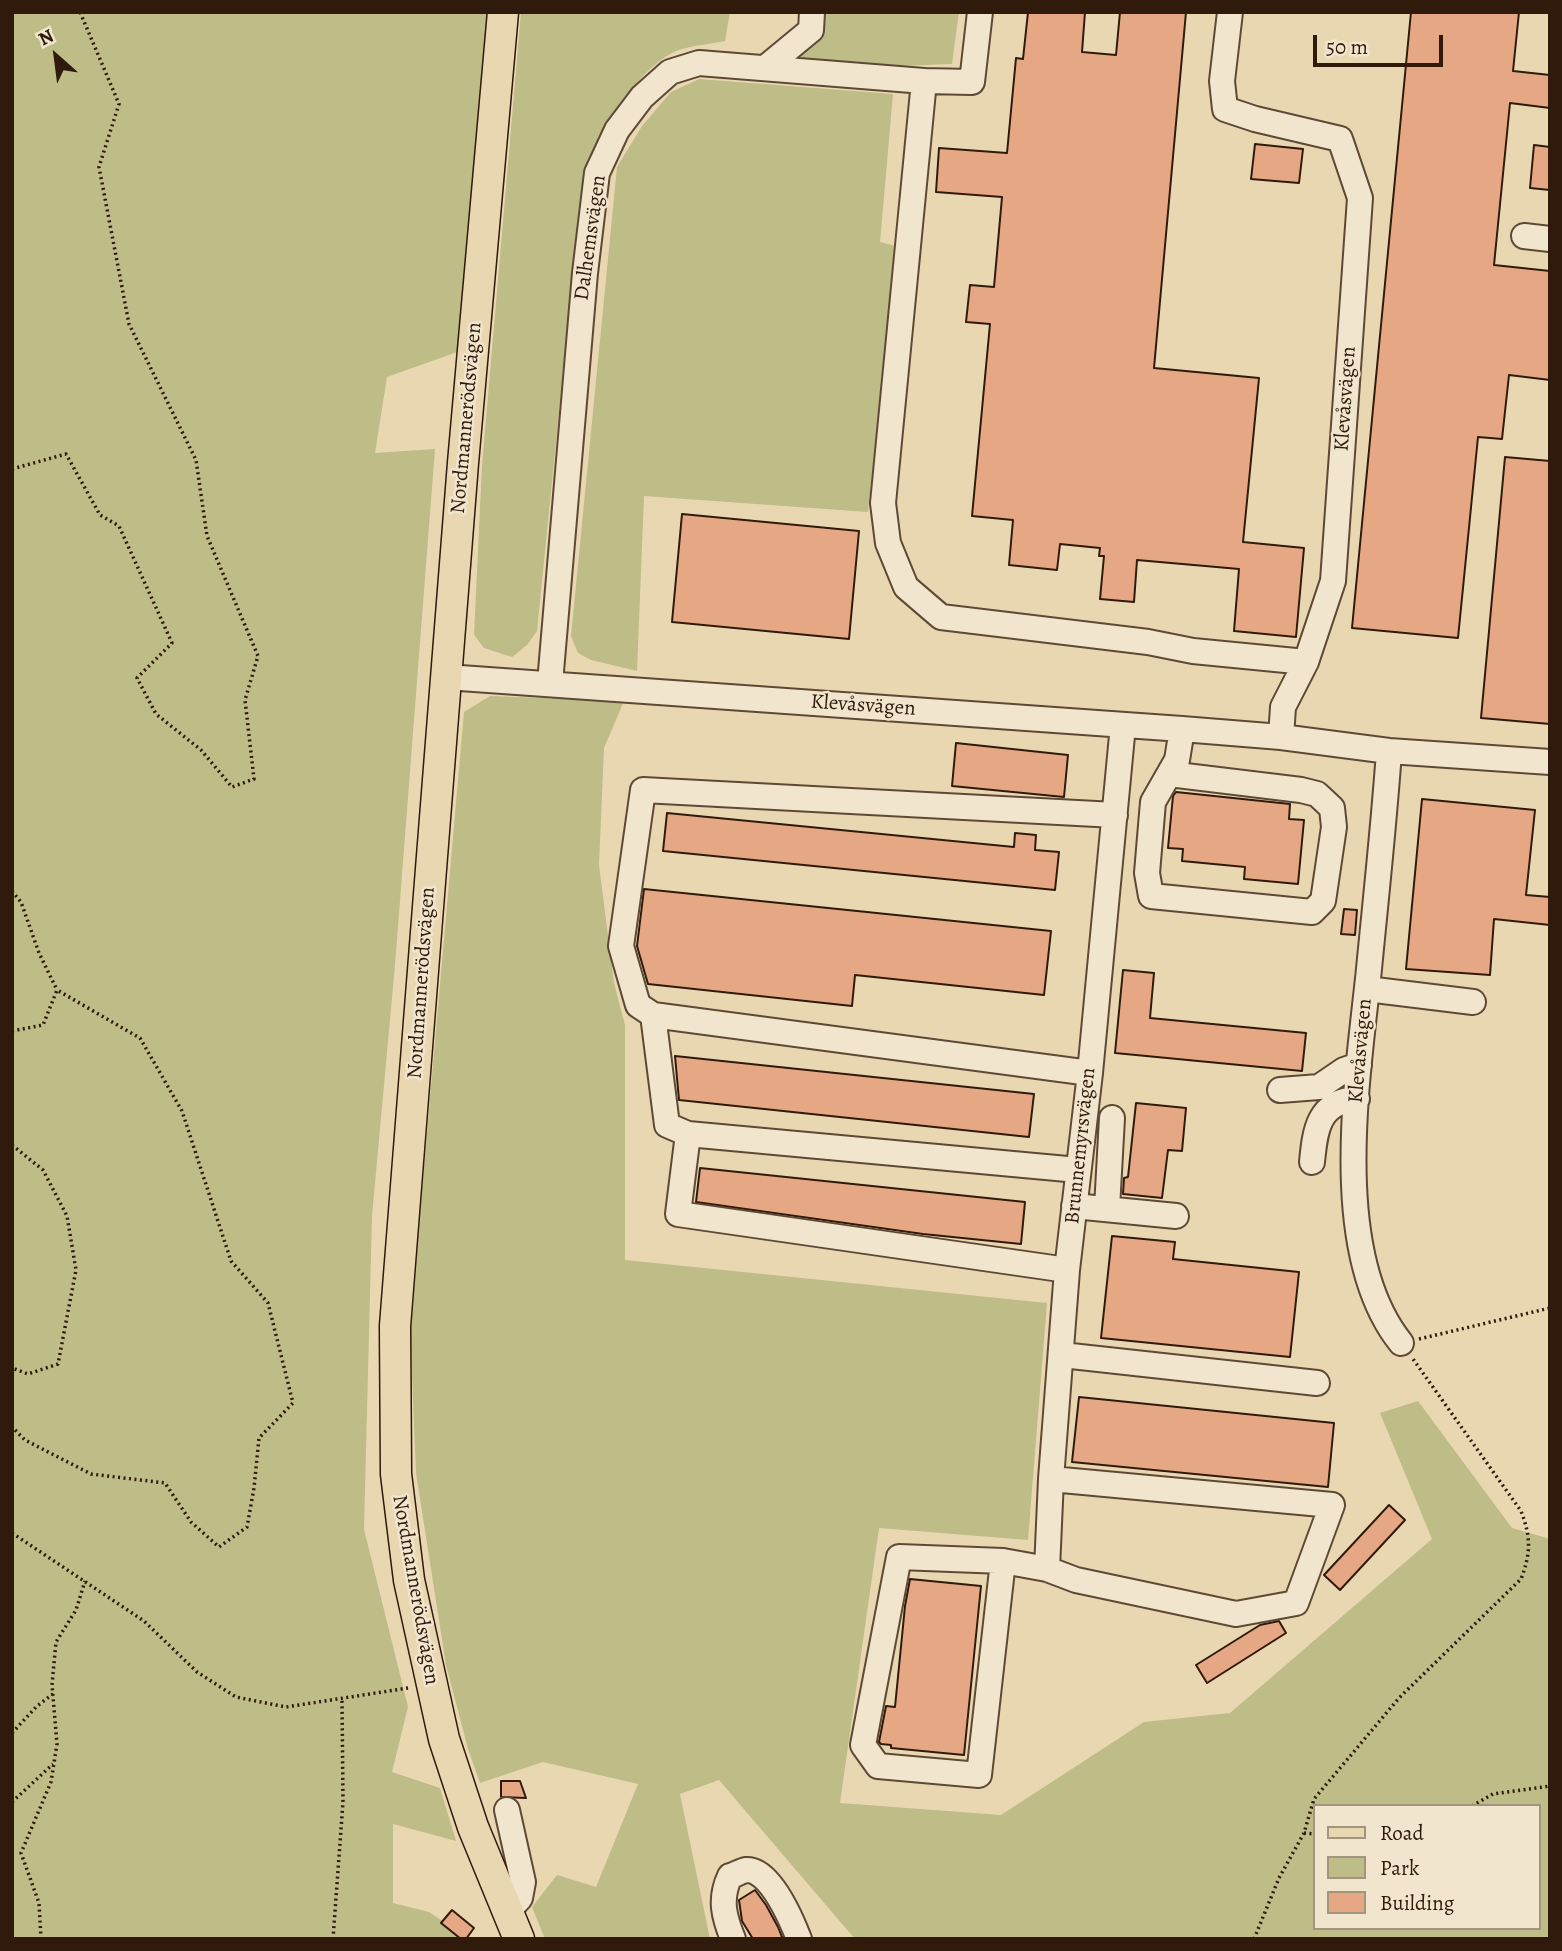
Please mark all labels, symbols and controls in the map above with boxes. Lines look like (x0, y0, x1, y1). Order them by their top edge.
north arrow (21, 21, 91, 91)
scale bar (1317, 21, 1446, 65)
text: N (34, 23, 58, 52)
text: 50 m (1326, 33, 1368, 61)
street label: Dalhemsvägen (570, 174, 612, 302)
street label: Nordmannerödsvägen (446, 321, 488, 515)
street label: Klevåsvägen (1330, 346, 1362, 452)
street label: Klevåsvägen (810, 690, 916, 722)
street label: Nordmannerödsvägen (403, 886, 441, 1080)
street label: Klevåsvägen (1344, 998, 1378, 1104)
street label: Brunnemyrsvägen (1060, 1066, 1102, 1226)
street label: Nordmannerödsvägen (386, 1493, 444, 1687)
legend (1314, 1804, 1541, 1930)
text: Road (1380, 1819, 1424, 1847)
text: Park (1380, 1854, 1419, 1882)
text: Building (1380, 1889, 1454, 1917)

